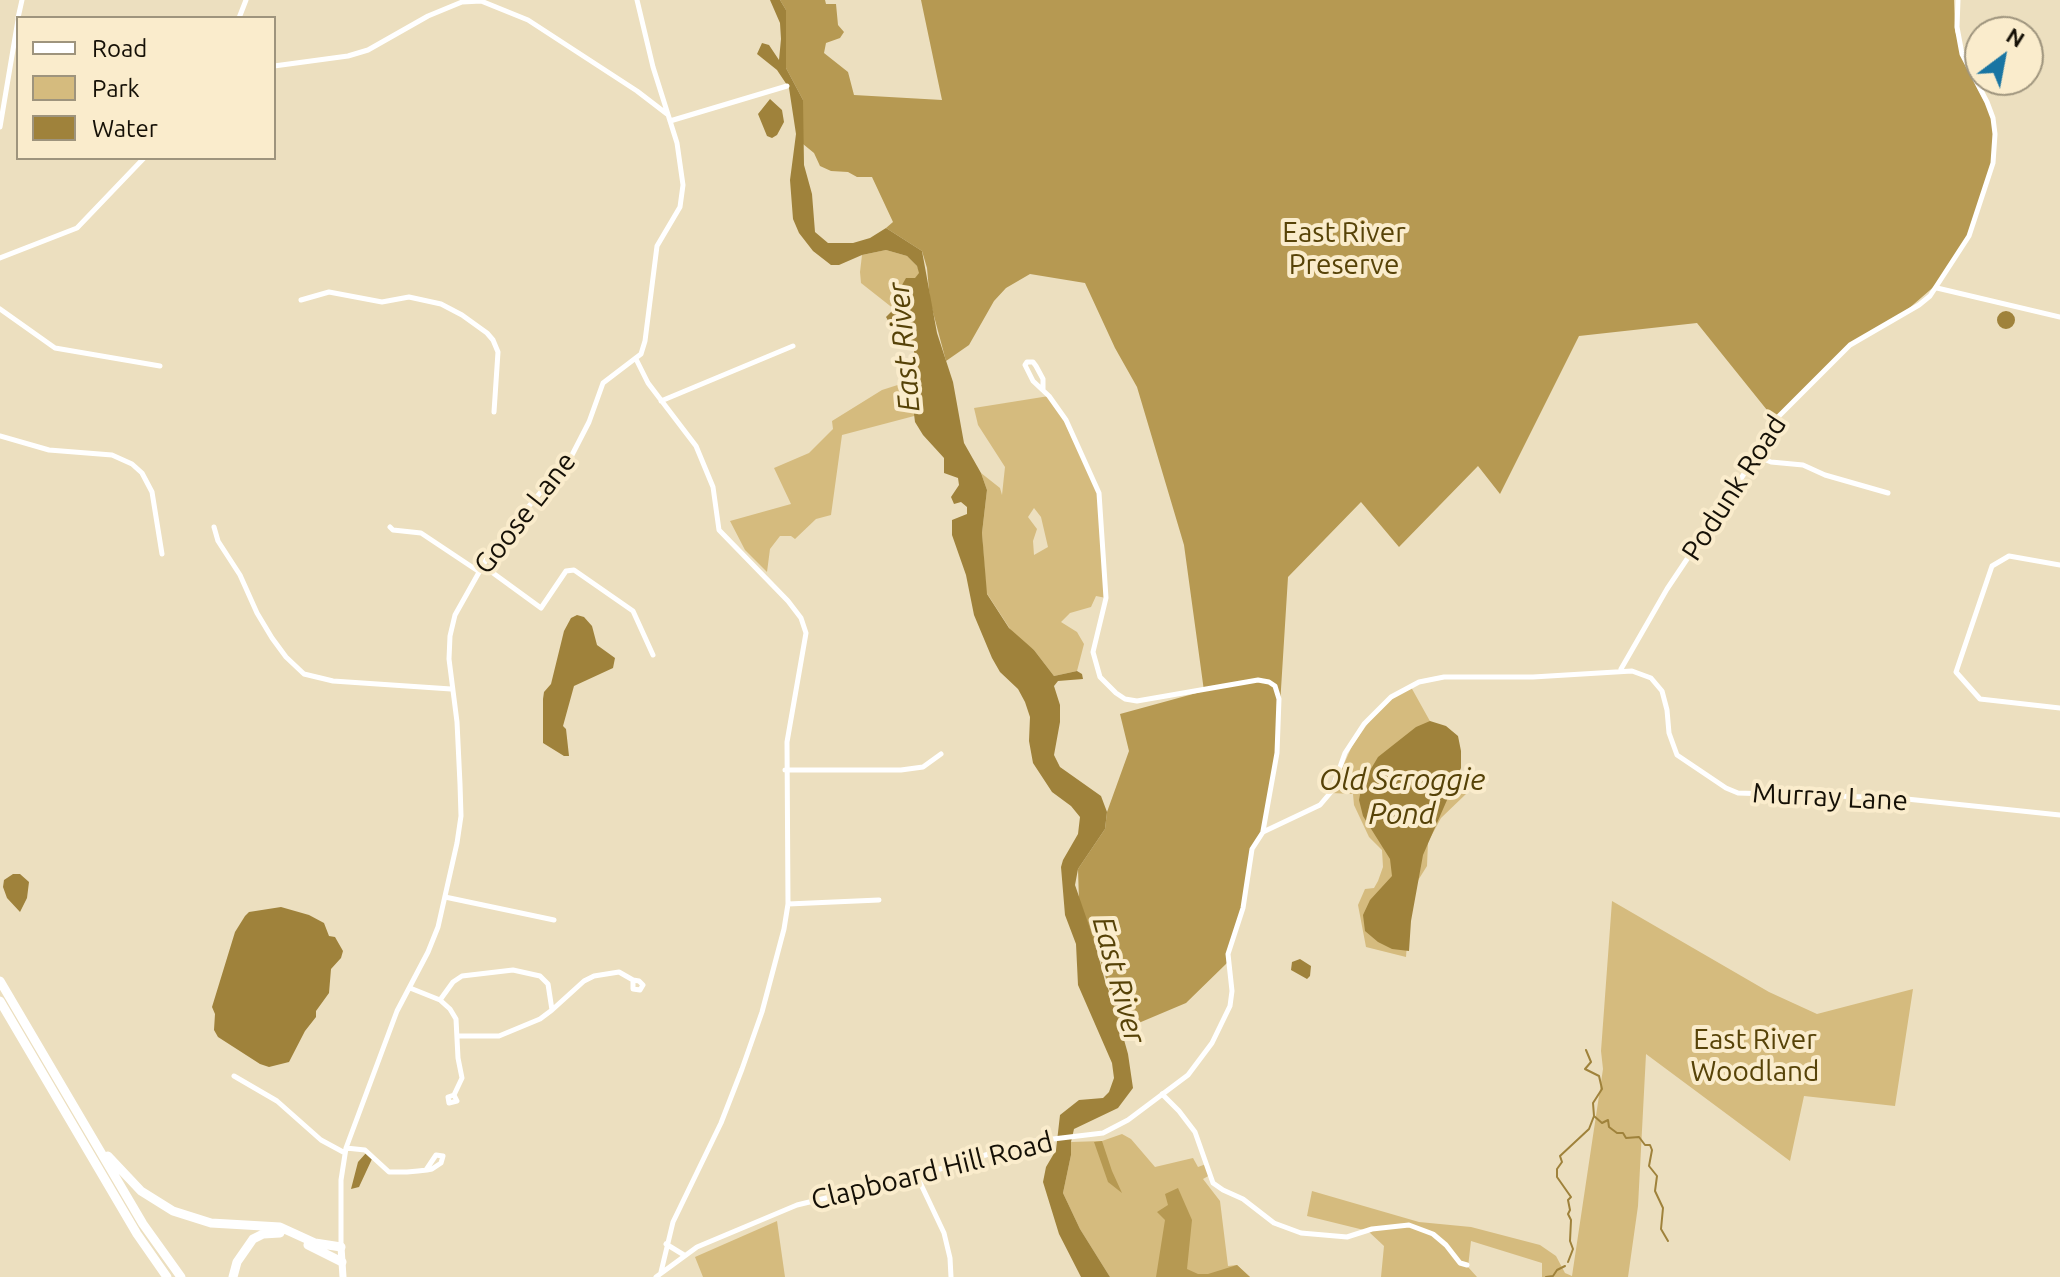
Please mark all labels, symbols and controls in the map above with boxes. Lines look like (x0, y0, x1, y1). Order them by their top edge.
legend (16, 16, 276, 160)
north arrow (1964, 16, 2044, 96)
text: N (2002, 22, 2030, 52)
text: Road (92, 35, 147, 62)
text: Park (92, 75, 140, 102)
text: Water (92, 115, 158, 142)
park label: East River Preserve (1282, 216, 1406, 282)
water label: East River (880, 281, 928, 413)
street label: Podunk Road (1675, 409, 1793, 567)
street label: Goose Lane (467, 445, 583, 581)
water label: Old Scroggie Pond (1319, 762, 1485, 832)
street label: Murray Lane (1751, 776, 1909, 818)
water label: East River (1085, 912, 1153, 1048)
park label: East River Woodland (1691, 1023, 1819, 1089)
street label: Clapboard Hill Road (808, 1125, 1056, 1217)

